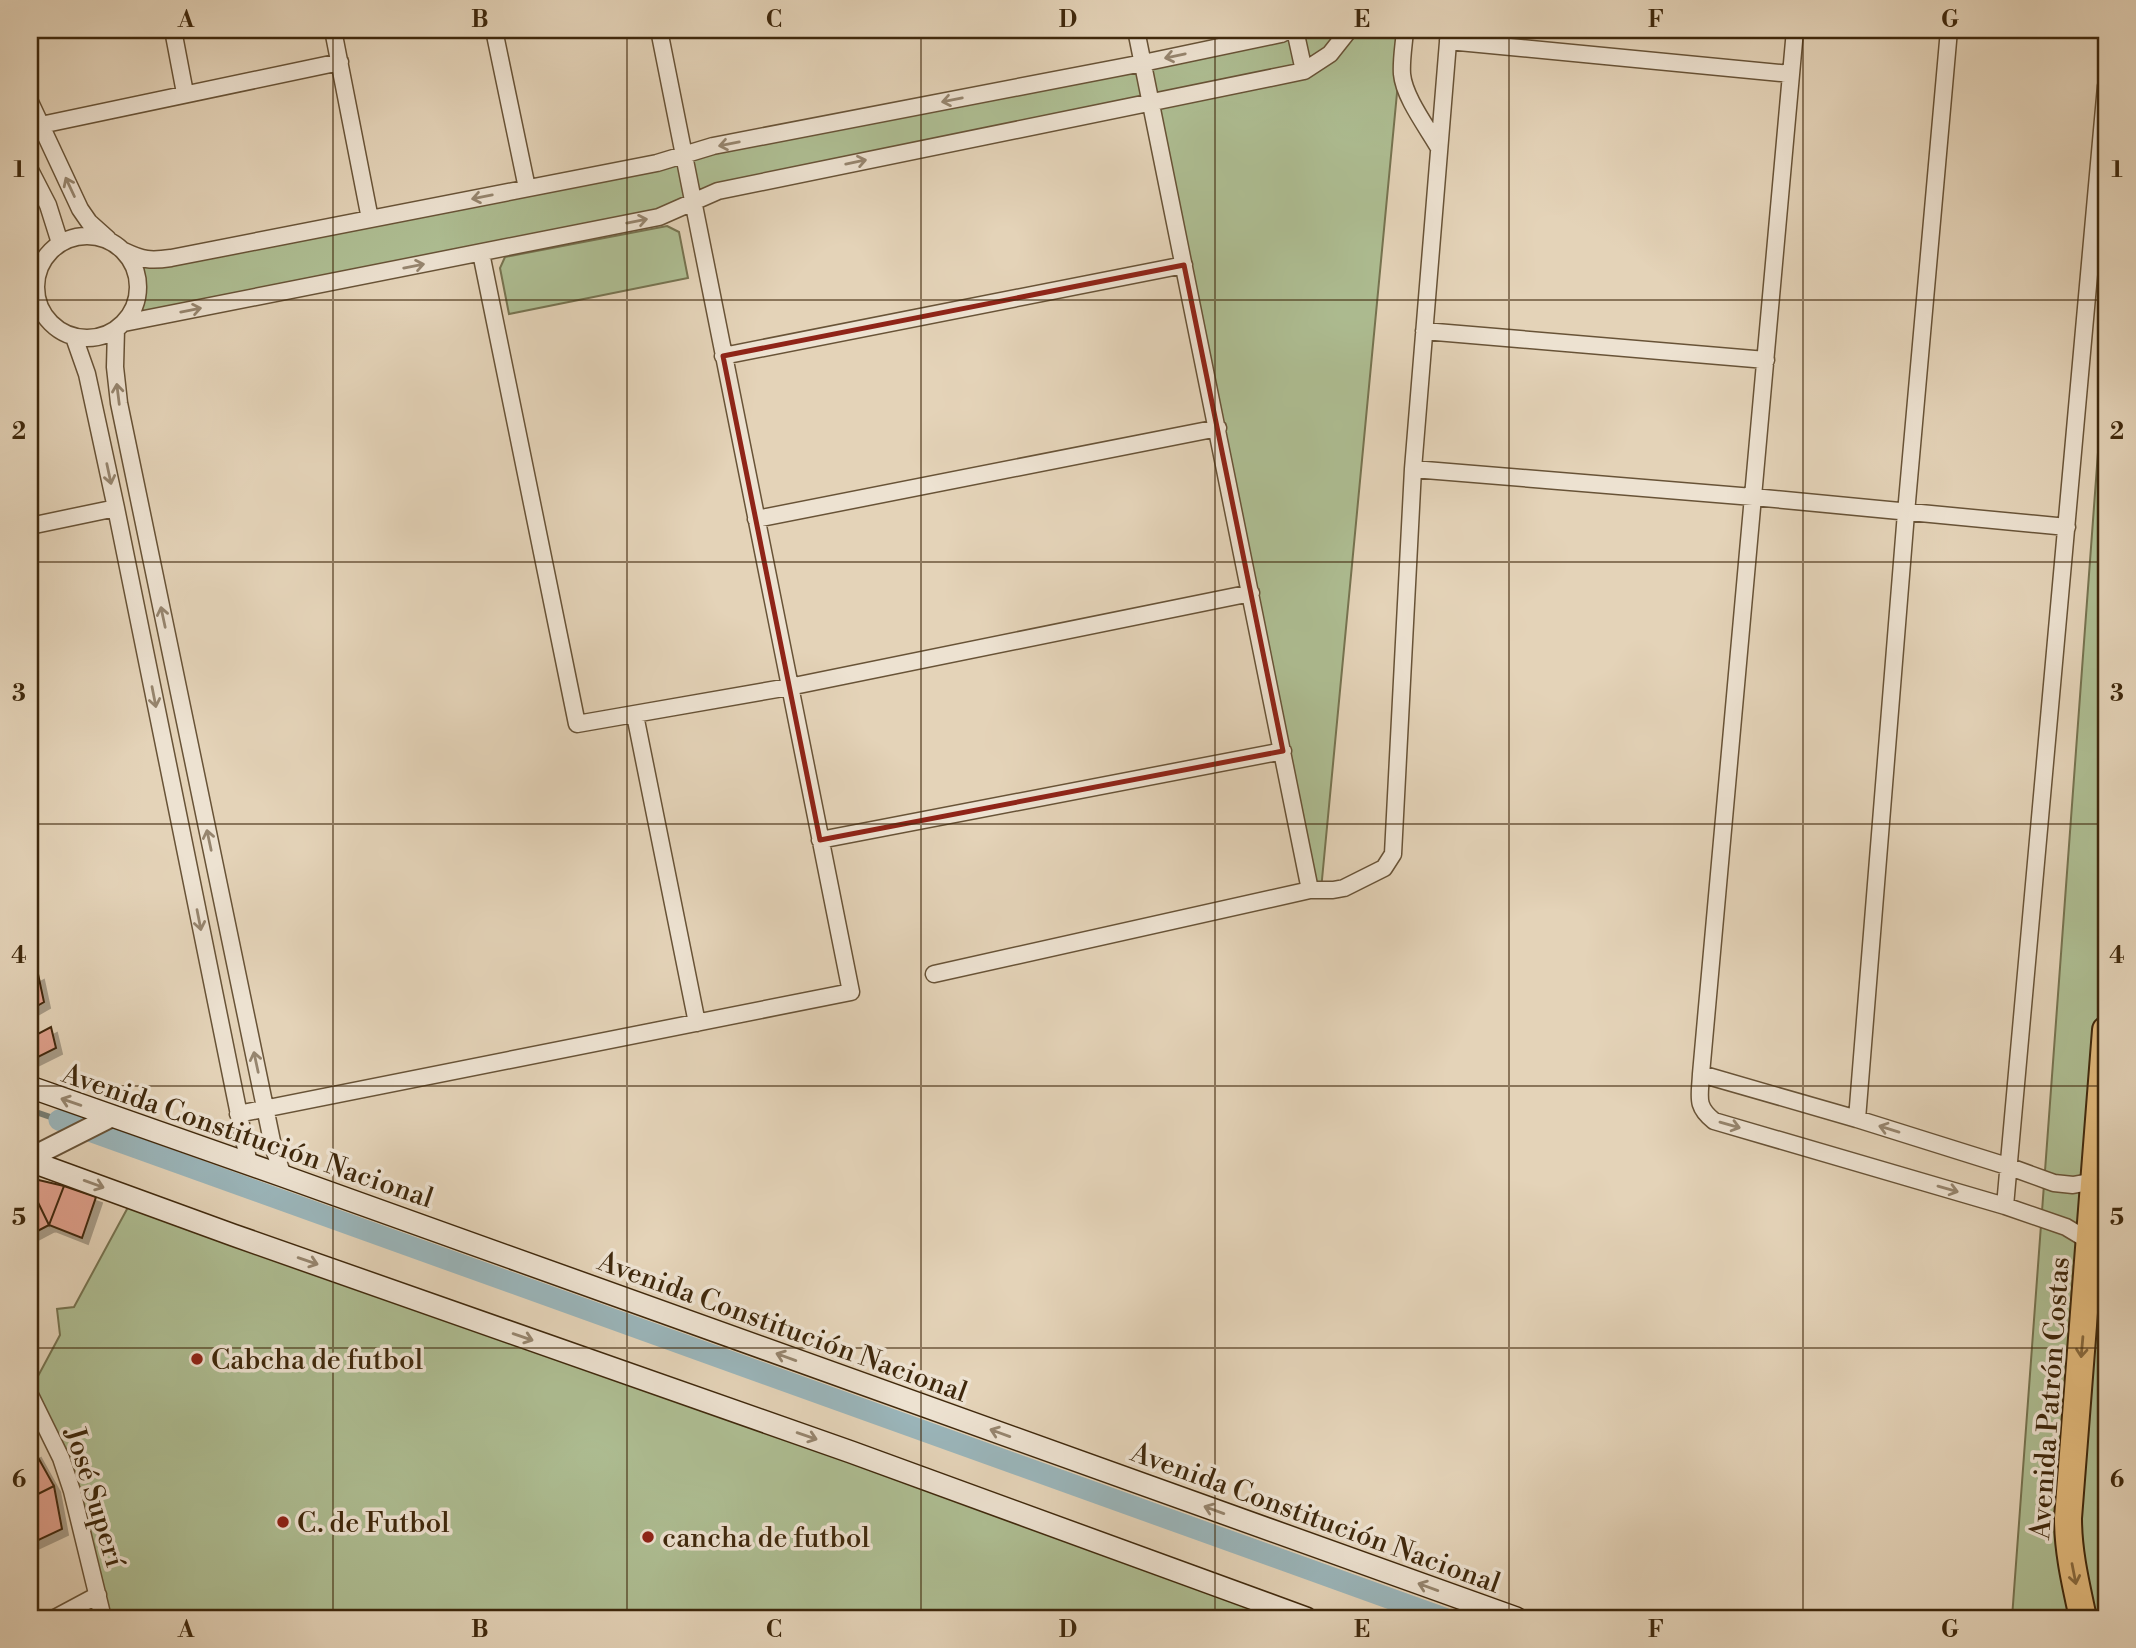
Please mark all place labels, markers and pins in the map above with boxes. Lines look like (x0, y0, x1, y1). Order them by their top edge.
place label: Cabcha de futbol (211, 1343, 423, 1378)
marker: Cabcha de futbol (189, 1351, 205, 1367)
place label: C. de Futbol (297, 1506, 450, 1541)
marker: C. de Futbol (275, 1514, 291, 1530)
place label: cancha de futbol (662, 1521, 870, 1556)
marker: cancha de futbol (640, 1529, 656, 1545)

